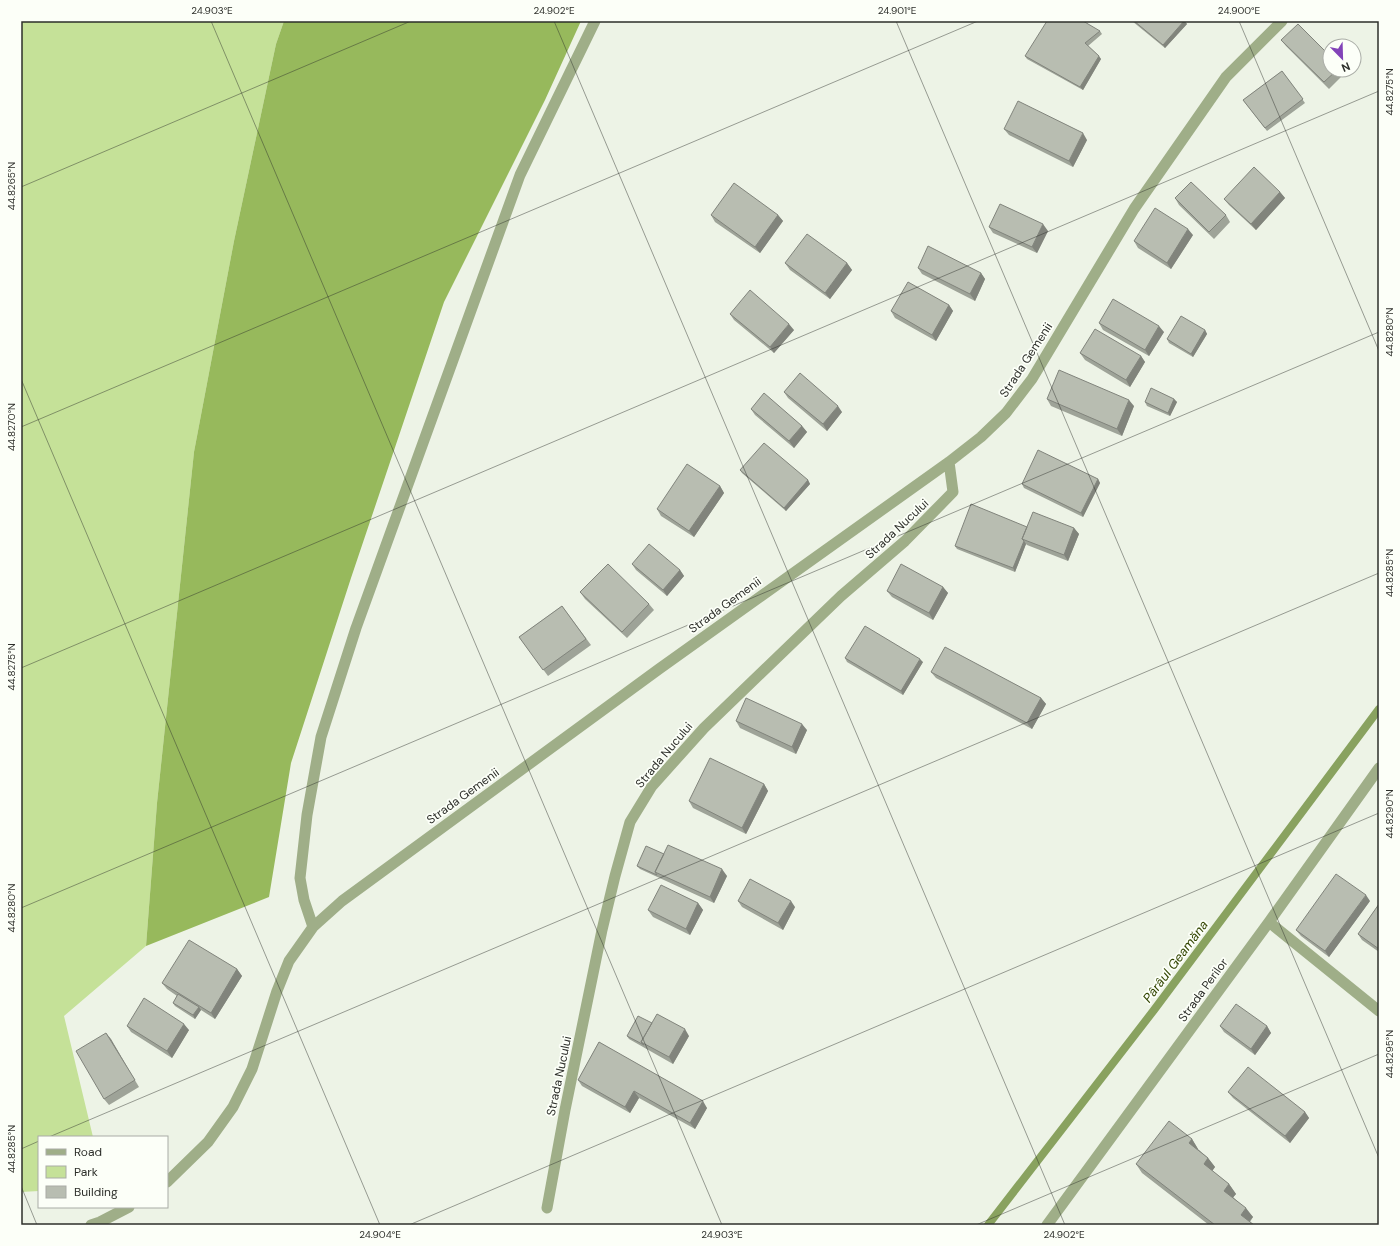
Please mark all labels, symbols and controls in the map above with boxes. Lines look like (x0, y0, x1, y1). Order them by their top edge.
text: 24.903°E (191, 4, 233, 17)
text: 24.902°E (533, 4, 575, 17)
text: 24.901°E (878, 4, 917, 17)
text: 24.900°E (1218, 4, 1261, 17)
north arrow (1322, 38, 1362, 78)
text: N (1339, 59, 1352, 75)
text: 44.8275°N (1383, 68, 1396, 116)
text: 44.8265°N (5, 162, 18, 210)
text: 44.8280°N (1383, 307, 1396, 356)
street label: Strada Gemenii (996, 320, 1056, 400)
text: 44.8270°N (5, 403, 18, 451)
street label: Strada Nucului (862, 495, 932, 563)
text: 44.8285°N (1383, 549, 1396, 597)
street label: Strada Gemenii (686, 573, 765, 637)
text: 44.8275°N (5, 643, 18, 691)
street label: Strada Nucului (632, 719, 696, 791)
street label: Strada Gemenii (424, 764, 503, 828)
text: 44.8290°N (1383, 789, 1396, 839)
text: 44.8280°N (5, 883, 18, 932)
water label: Pârâul Geamăna (1139, 917, 1212, 1006)
street label: Strada Perilor (1175, 955, 1232, 1025)
text: 44.8295°N (1383, 1030, 1396, 1078)
street label: Strada Nucului (543, 1034, 575, 1117)
text: 44.8285°N (5, 1125, 18, 1173)
legend (38, 1136, 168, 1208)
text: Road (74, 1144, 102, 1160)
text: Park (74, 1164, 98, 1180)
text: Building (74, 1184, 118, 1200)
text: 24.904°E (359, 1228, 401, 1241)
text: 24.903°E (701, 1228, 743, 1241)
text: 24.902°E (1043, 1228, 1085, 1241)

